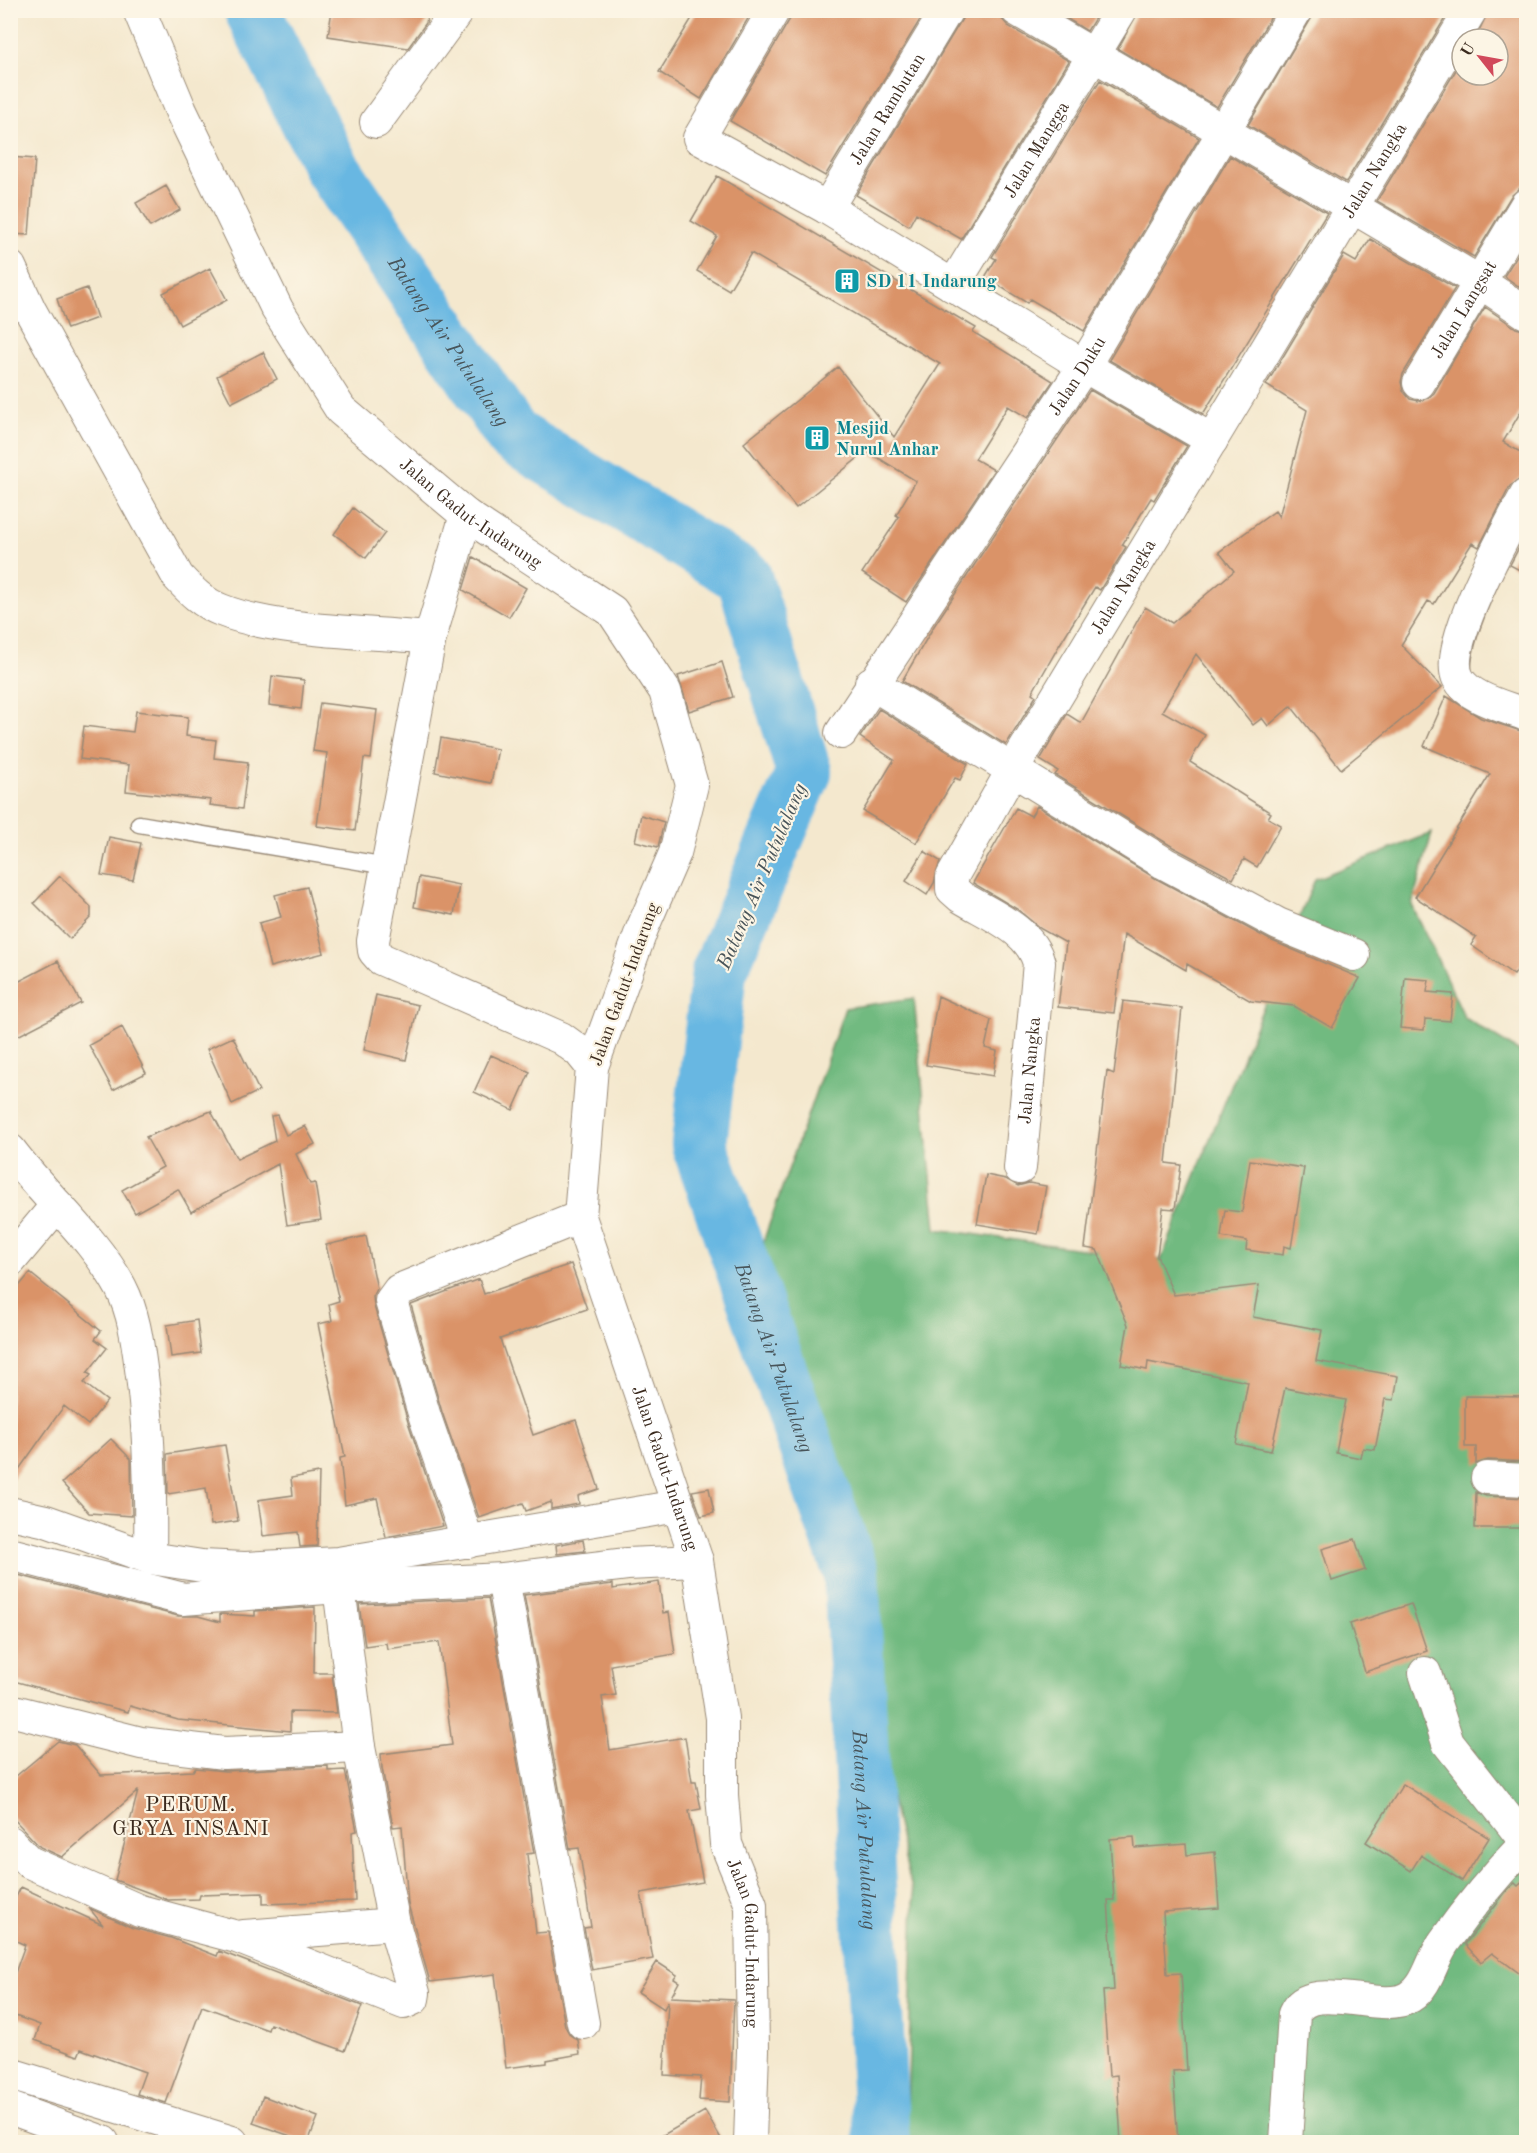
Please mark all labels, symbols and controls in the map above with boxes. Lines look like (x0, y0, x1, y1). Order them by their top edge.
north arrow (1450, 27, 1510, 87)
text: U (1459, 40, 1479, 60)
street label: Jalan Rambutan (847, 50, 929, 168)
street label: Jalan Mangga (1001, 98, 1073, 201)
street label: Jalan Nangka (1339, 120, 1411, 222)
water label: Batang Air Putulalang (382, 253, 512, 431)
street label: Jalan Langsat (1428, 258, 1500, 362)
building icon: SD 11 Indarung (832, 266, 862, 296)
place label: SD 11 Indarung (866, 273, 997, 291)
street label: Jalan Duku (1046, 333, 1110, 419)
place label: Mesjid Nurul Anhar (836, 420, 939, 459)
building icon: Mesjid Nurul Anhar (802, 423, 832, 453)
street label: Jalan Gadut-Indarung (396, 455, 545, 572)
street label: Jalan Nangka (1088, 536, 1160, 638)
water label: Batang Air Putulalang (714, 780, 811, 974)
street label: Jalan Gadut-Indarung (587, 900, 663, 1068)
street label: Jalan Nangka (1016, 1016, 1044, 1125)
water label: Batang Air Putulalang (729, 1259, 816, 1456)
street label: Jalan Gadut-Indarung (628, 1384, 701, 1553)
water label: Batang Air Putulalang (848, 1728, 878, 1931)
district label: PERUM. GRYA INSANI (112, 1795, 270, 1840)
street label: Jalan Gadut-Indarung (723, 1856, 761, 2028)

